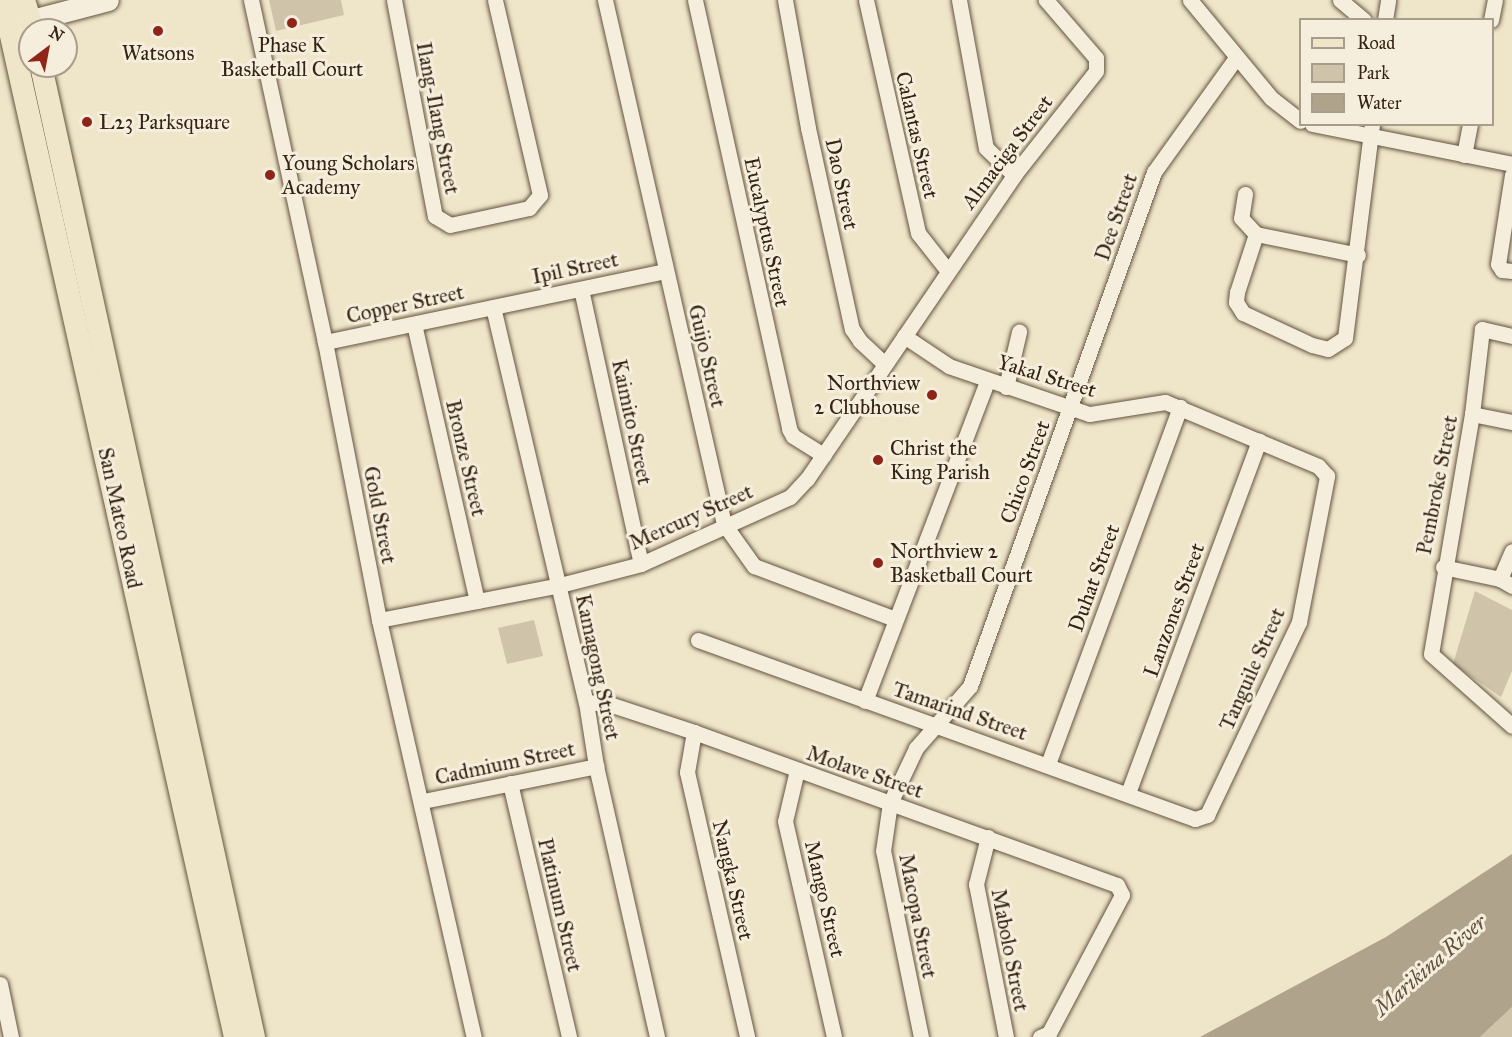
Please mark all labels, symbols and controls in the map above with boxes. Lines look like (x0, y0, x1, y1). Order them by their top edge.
marker: Phase K Basketball Court (285, 16, 299, 30)
north arrow (18, 18, 78, 78)
legend (1299, 18, 1494, 126)
text: N (46, 22, 68, 46)
marker: Watsons (151, 24, 165, 38)
place label: Phase K Basketball Court (221, 32, 363, 82)
text: Road (1357, 32, 1395, 54)
place label: Watsons (122, 40, 194, 66)
street label: Ilang-Ilang Street (411, 40, 465, 196)
text: Park (1357, 62, 1390, 84)
street label: Calantas Street (890, 69, 944, 201)
street label: Almaciga Street (956, 90, 1058, 214)
text: Water (1357, 92, 1401, 114)
place label: L23 Parksquare (99, 109, 230, 135)
marker: L23 Parksquare (80, 115, 94, 129)
street label: Dao Street (820, 136, 864, 232)
place label: Young Scholars Academy (282, 150, 415, 200)
street label: Eucalyptus Street (739, 155, 795, 309)
marker: Young Scholars Academy (263, 168, 277, 182)
street label: Dee Street (1089, 170, 1143, 264)
street label: Ipil Street (530, 247, 620, 289)
street label: Copper Street (344, 279, 466, 329)
street label: Guijo Street (683, 302, 731, 410)
street label: Yakal Street (995, 349, 1099, 403)
street label: Kaimito Street (606, 357, 658, 487)
place label: Northview 2 Clubhouse (814, 370, 920, 420)
marker: Northview 2 Clubhouse (925, 388, 939, 402)
street label: Bronze Street (440, 397, 492, 519)
street label: Pembroke Street (1411, 413, 1463, 557)
street label: Chico Street (995, 417, 1055, 527)
place label: Christ the King Parish (890, 435, 990, 485)
street label: San Mateo Road (93, 445, 147, 591)
marker: Christ the King Parish (871, 453, 885, 467)
street label: Gold Street (358, 464, 402, 566)
street label: Mercury Street (625, 479, 757, 555)
street label: Duhat Street (1063, 521, 1125, 635)
place label: Northview 2 Basketball Court (890, 538, 1033, 588)
street label: Lanzones Street (1138, 540, 1210, 680)
marker: Northview 2 Basketball Court (871, 556, 885, 570)
street label: Kamagong Street (570, 592, 626, 742)
street label: Tanguile Street (1214, 604, 1290, 734)
street label: Tamarind Street (889, 676, 1031, 746)
street label: Cadmium Street (433, 736, 577, 790)
street label: Molave Street (803, 740, 927, 804)
street label: Nangka Street (707, 817, 759, 943)
street label: Platinum Street (532, 836, 588, 974)
street label: Mango Street (799, 838, 851, 960)
street label: Macopa Street (894, 852, 942, 980)
street label: Mabolo Street (986, 887, 1034, 1013)
water label: Marikina River (1368, 909, 1492, 1021)

